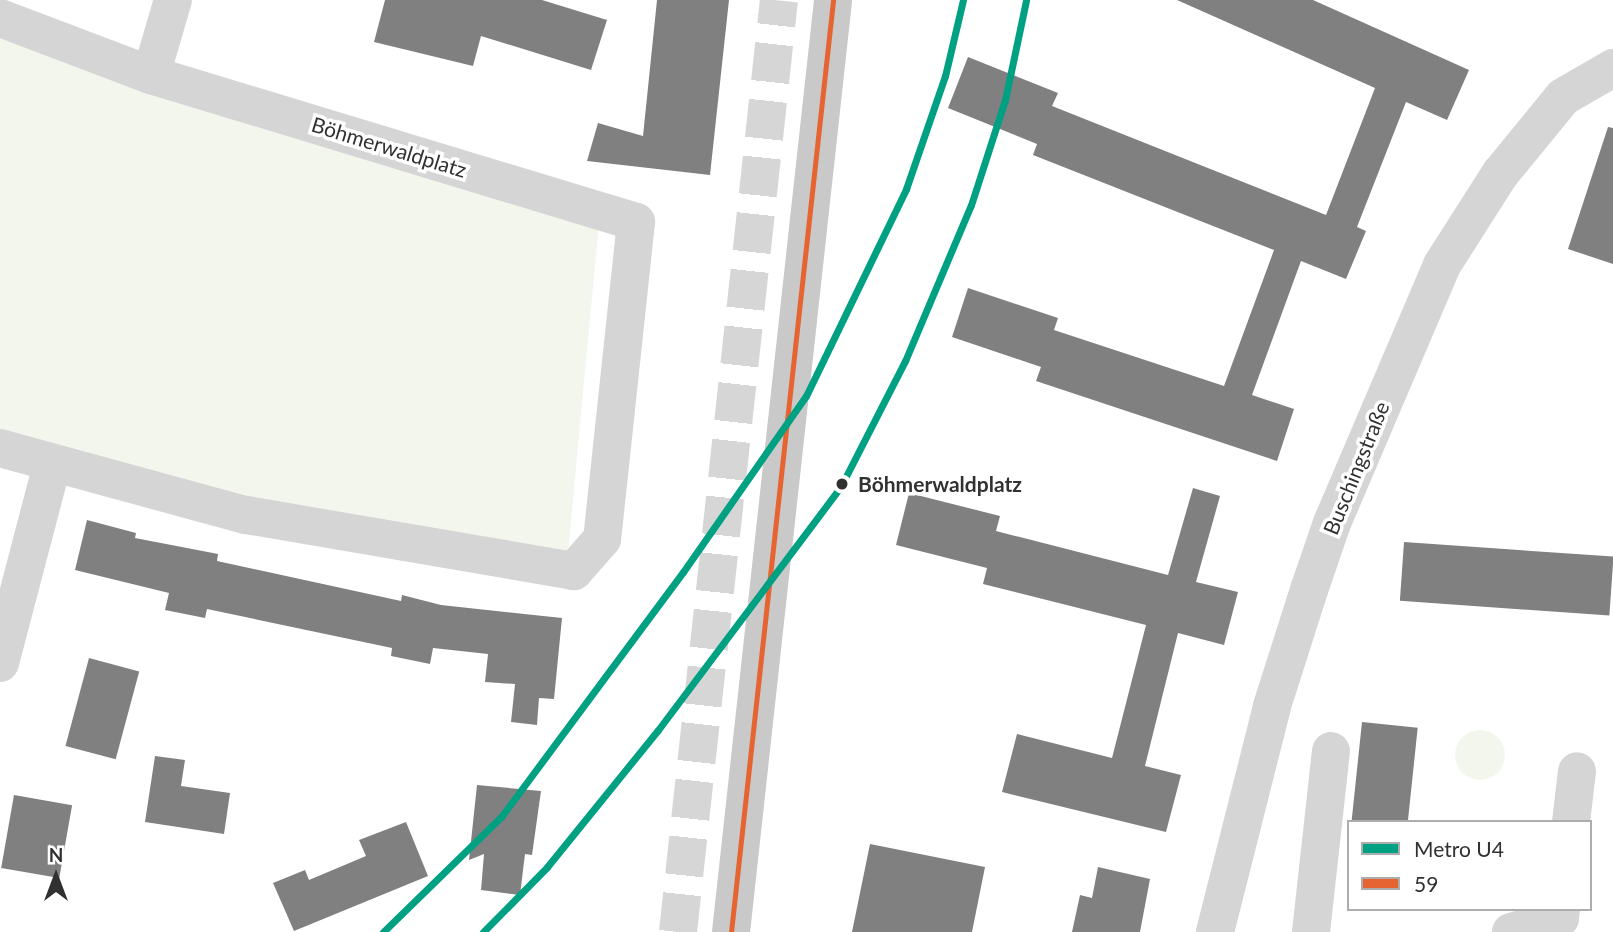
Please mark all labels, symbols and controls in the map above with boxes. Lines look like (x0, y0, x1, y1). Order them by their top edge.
street label: Böhmerwaldplatz (309, 111, 469, 183)
street label: Buschingstraße (1318, 398, 1394, 538)
place label: Böhmerwaldplatz (858, 471, 1022, 497)
marker: Böhmerwaldplatz (832, 474, 852, 494)
legend (1347, 820, 1592, 911)
text: Metro U4 (1414, 836, 1504, 861)
north arrow (21, 841, 91, 911)
text: N (49, 843, 63, 866)
text: 59 (1414, 871, 1438, 896)

